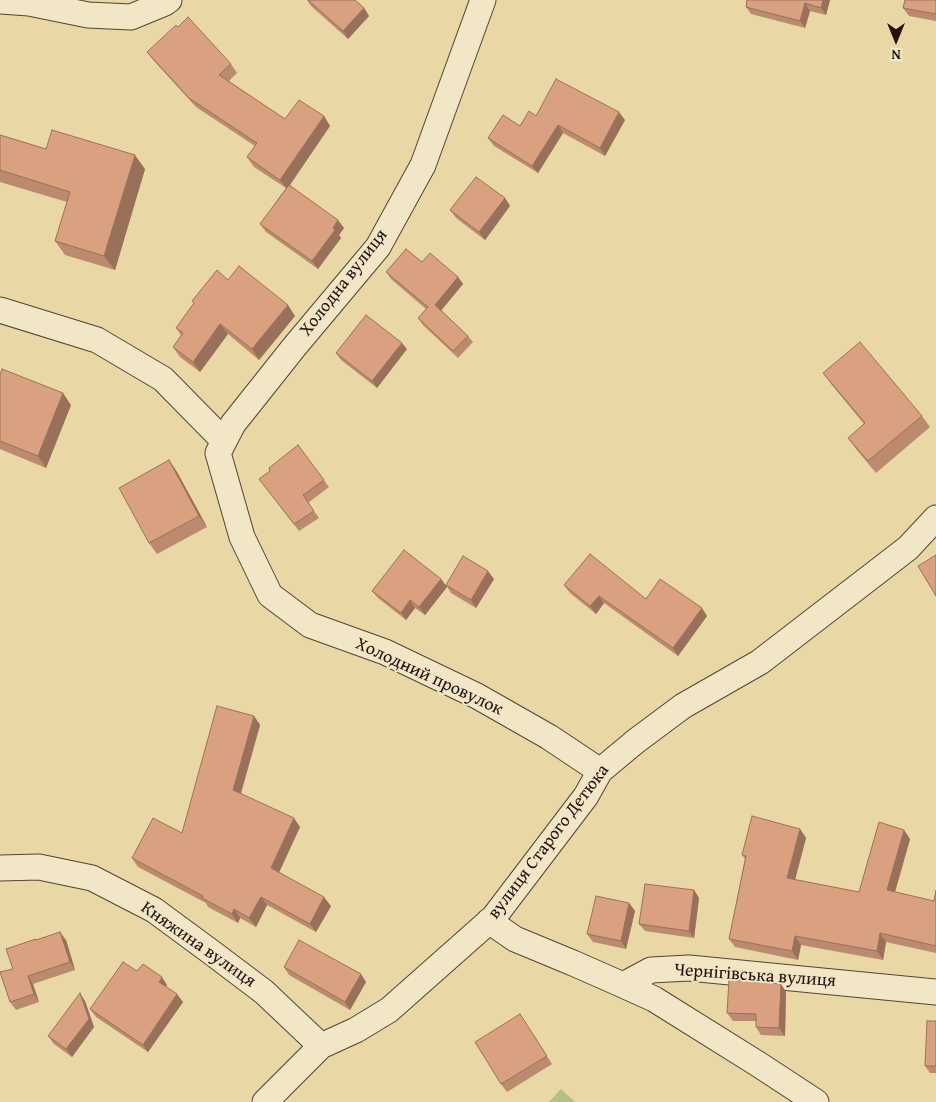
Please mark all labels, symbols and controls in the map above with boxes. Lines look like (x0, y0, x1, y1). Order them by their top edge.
north arrow (871, 15, 921, 65)
text: N (891, 45, 901, 65)
street label: Холодна вулиця (295, 225, 393, 341)
street label: Холодний провулок (352, 633, 506, 721)
street label: вулиця Старого Детюка (484, 760, 614, 924)
street label: Княжина вулиця (136, 897, 260, 993)
street label: Чернігівська вулиця (673, 960, 837, 992)

